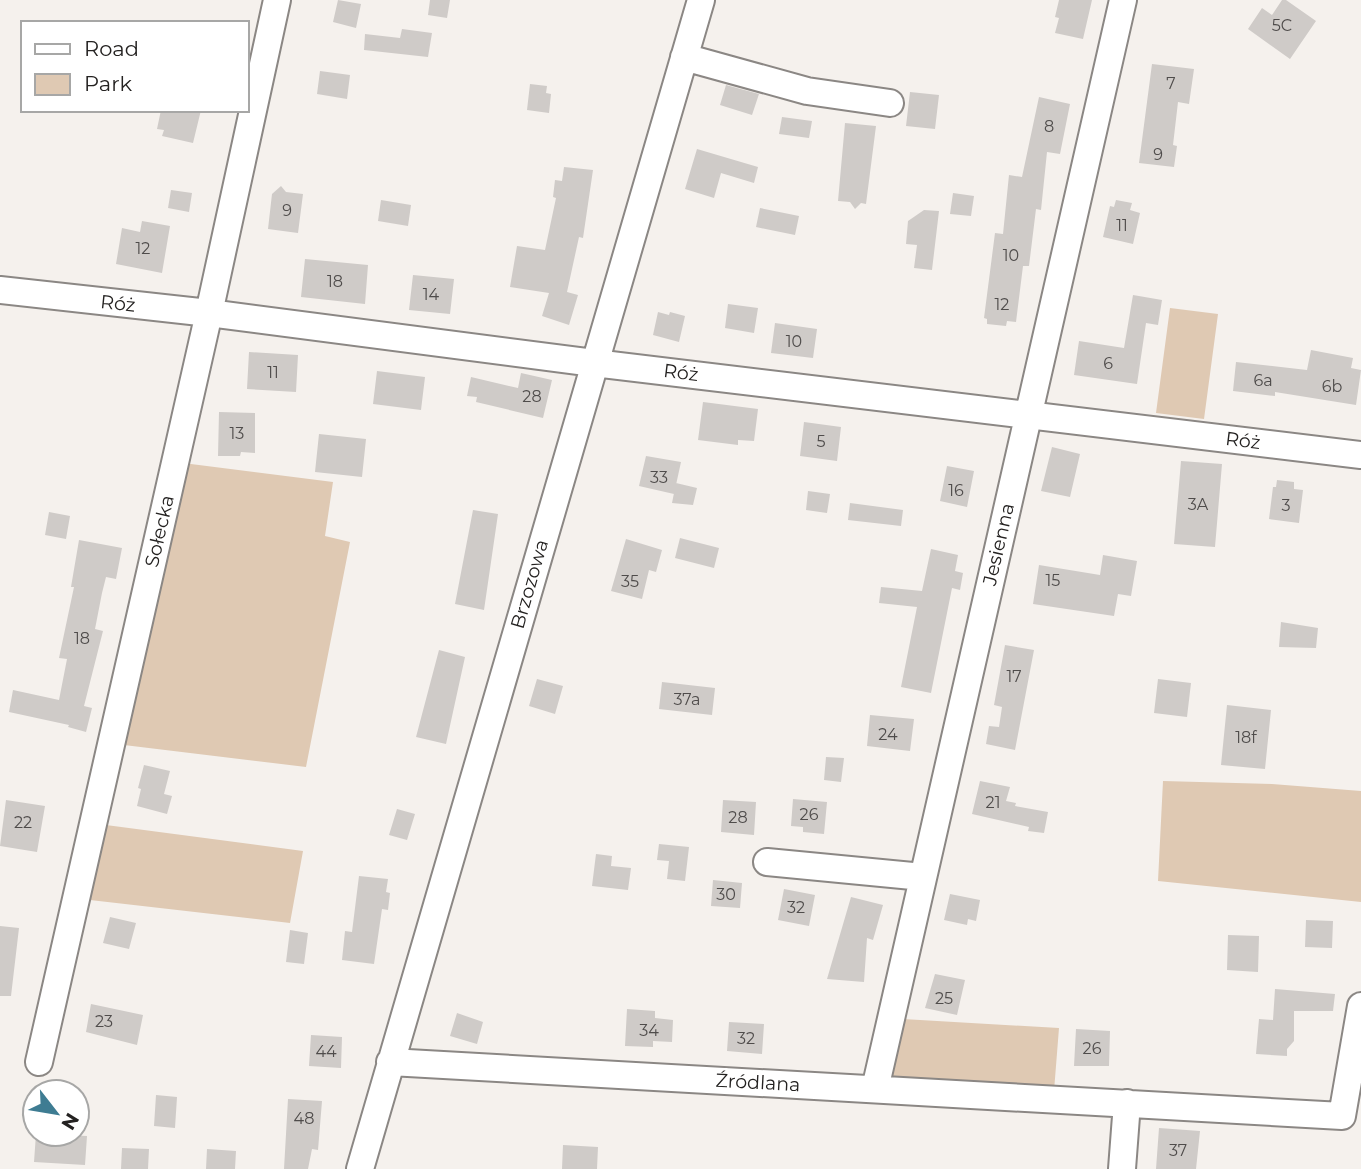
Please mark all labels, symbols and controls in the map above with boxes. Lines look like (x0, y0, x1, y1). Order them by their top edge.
house number: 5C (1272, 16, 1292, 35)
legend (21, 21, 248, 112)
text: Road (84, 36, 139, 61)
text: Park (84, 71, 132, 96)
house number: 7 (1166, 74, 1176, 93)
house number: 8 (1044, 117, 1054, 136)
house number: 9 (1153, 145, 1163, 164)
house number: 9 (282, 201, 292, 220)
house number: 11 (1116, 216, 1128, 235)
house number: 12 (136, 239, 150, 258)
house number: 10 (1003, 246, 1019, 265)
house number: 18 (327, 272, 343, 291)
house number: 14 (423, 285, 440, 304)
street label: Róż (99, 290, 137, 317)
house number: 12 (995, 295, 1009, 314)
house number: 10 (786, 332, 802, 351)
house number: 6 (1103, 354, 1113, 373)
street label: Róż (662, 359, 700, 386)
house number: 11 (267, 363, 279, 382)
house number: 6a (1253, 371, 1273, 390)
house number: 6b (1322, 377, 1342, 396)
house number: 28 (522, 387, 542, 406)
house number: 13 (230, 424, 244, 443)
street label: Róż (1224, 427, 1262, 454)
house number: 5 (816, 432, 826, 451)
house number: 33 (650, 468, 668, 487)
house number: 16 (948, 481, 964, 500)
street label: Sołecka (140, 493, 179, 569)
house number: 3A (1188, 495, 1209, 514)
house number: 3 (1281, 496, 1291, 515)
street label: Jesienna (978, 501, 1019, 588)
street label: Brzozowa (506, 537, 553, 632)
house number: 15 (1046, 571, 1060, 590)
house number: 35 (621, 572, 639, 591)
house number: 18 (74, 629, 90, 648)
house number: 17 (1006, 667, 1022, 686)
house number: 37a (673, 690, 701, 709)
house number: 24 (878, 725, 898, 744)
house number: 18f (1235, 728, 1257, 747)
house number: 21 (986, 793, 1000, 812)
house number: 26 (800, 805, 819, 824)
house number: 28 (728, 808, 748, 827)
house number: 22 (14, 813, 32, 832)
house number: 30 (716, 885, 736, 904)
house number: 32 (787, 898, 805, 917)
house number: 25 (935, 989, 953, 1008)
house number: 23 (95, 1012, 113, 1031)
house number: 34 (639, 1021, 659, 1040)
house number: 32 (737, 1029, 755, 1048)
house number: 26 (1083, 1039, 1102, 1058)
house number: 44 (315, 1042, 337, 1061)
street label: Źródlana (715, 1069, 801, 1096)
north arrow (21, 1078, 91, 1148)
text: N (56, 1109, 84, 1134)
house number: 48 (294, 1109, 314, 1128)
house number: 37 (1169, 1141, 1187, 1160)

